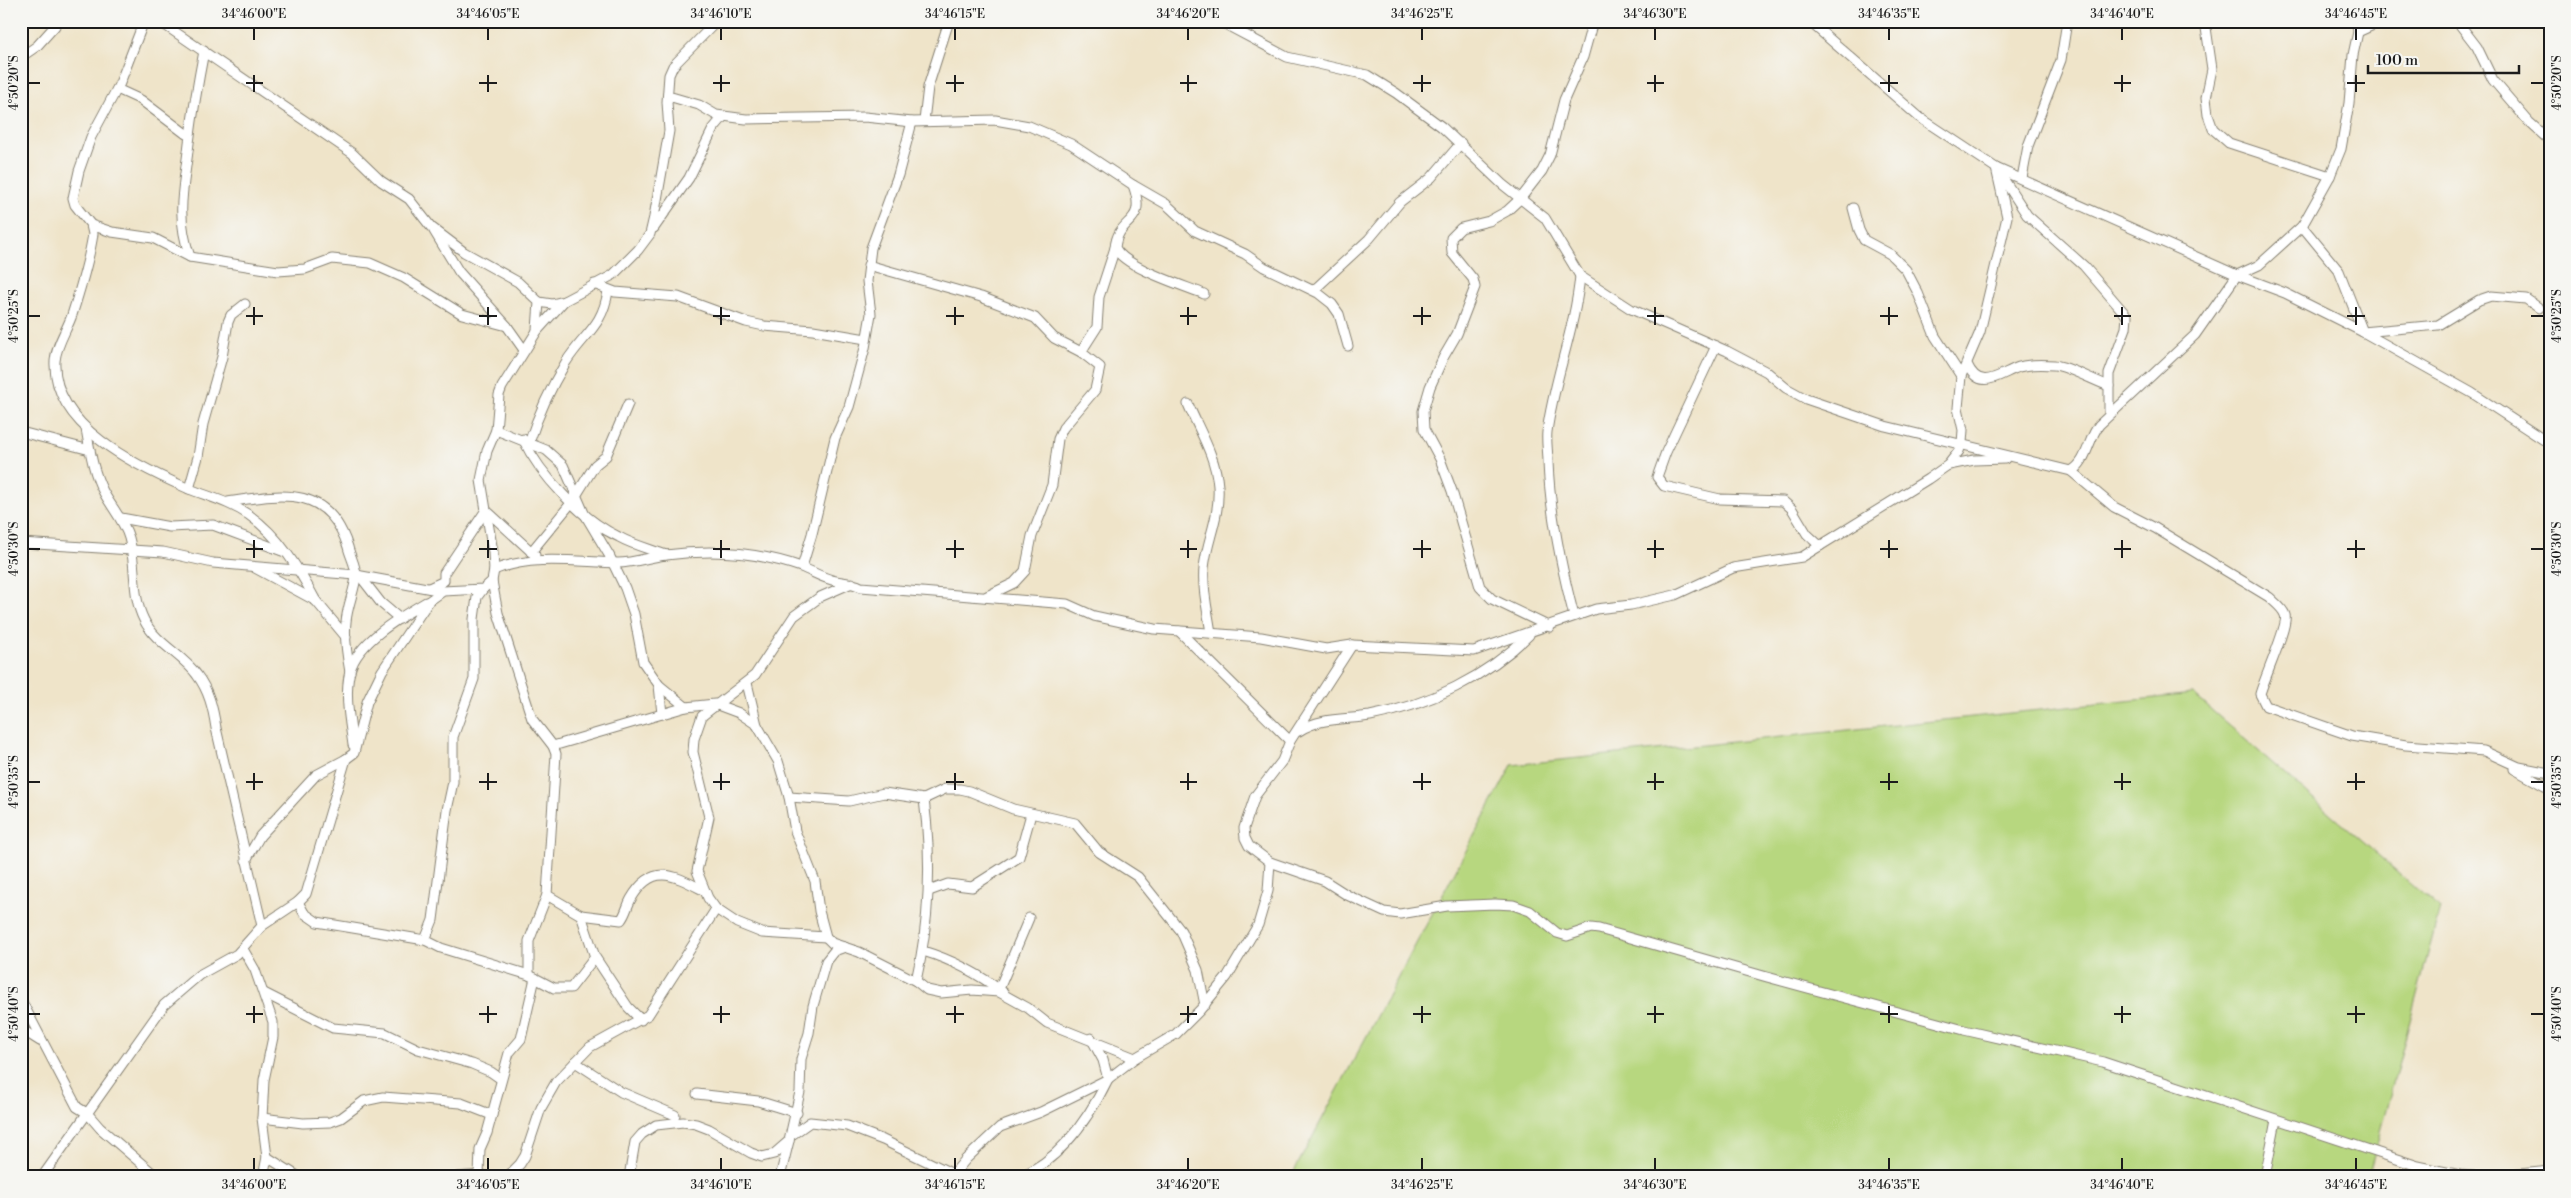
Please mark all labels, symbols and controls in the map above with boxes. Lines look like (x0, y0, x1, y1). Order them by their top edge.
text: 34°46'00"E (222, 7, 286, 22)
text: 34°46'05"E (456, 7, 520, 22)
text: 34°46'10"E (690, 7, 752, 22)
text: 34°46'15"E (925, 7, 985, 22)
text: 34°46'20"E (1156, 7, 1220, 22)
text: 34°46'25"E (1391, 7, 1453, 22)
text: 34°46'30"E (1623, 7, 1687, 22)
text: 34°46'35"E (1858, 7, 1920, 22)
text: 34°46'40"E (2090, 7, 2154, 22)
text: 34°46'45"E (2325, 7, 2387, 22)
scale bar (2368, 42, 2520, 74)
text: 100 m (2376, 51, 2418, 70)
text: 4°50'20"S (7, 55, 22, 111)
text: 4°50'20"S (2550, 55, 2565, 111)
text: 4°50'25"S (7, 289, 22, 343)
text: 4°50'25"S (2550, 289, 2565, 343)
text: 4°50'30"S (7, 521, 22, 576)
text: 4°50'30"S (2550, 521, 2565, 576)
text: 4°50'35"S (7, 755, 22, 809)
text: 4°50'35"S (2550, 755, 2565, 809)
text: 4°50'40"S (7, 986, 22, 1042)
text: 4°50'40"S (2550, 986, 2565, 1042)
text: 34°46'00"E (222, 1178, 286, 1193)
text: 34°46'05"E (456, 1178, 520, 1193)
text: 34°46'10"E (690, 1178, 752, 1193)
text: 34°46'15"E (925, 1178, 985, 1193)
text: 34°46'20"E (1156, 1178, 1220, 1193)
text: 34°46'25"E (1391, 1178, 1453, 1193)
text: 34°46'30"E (1623, 1178, 1687, 1193)
text: 34°46'35"E (1858, 1178, 1920, 1193)
text: 34°46'40"E (2090, 1178, 2154, 1193)
text: 34°46'45"E (2325, 1178, 2387, 1193)

